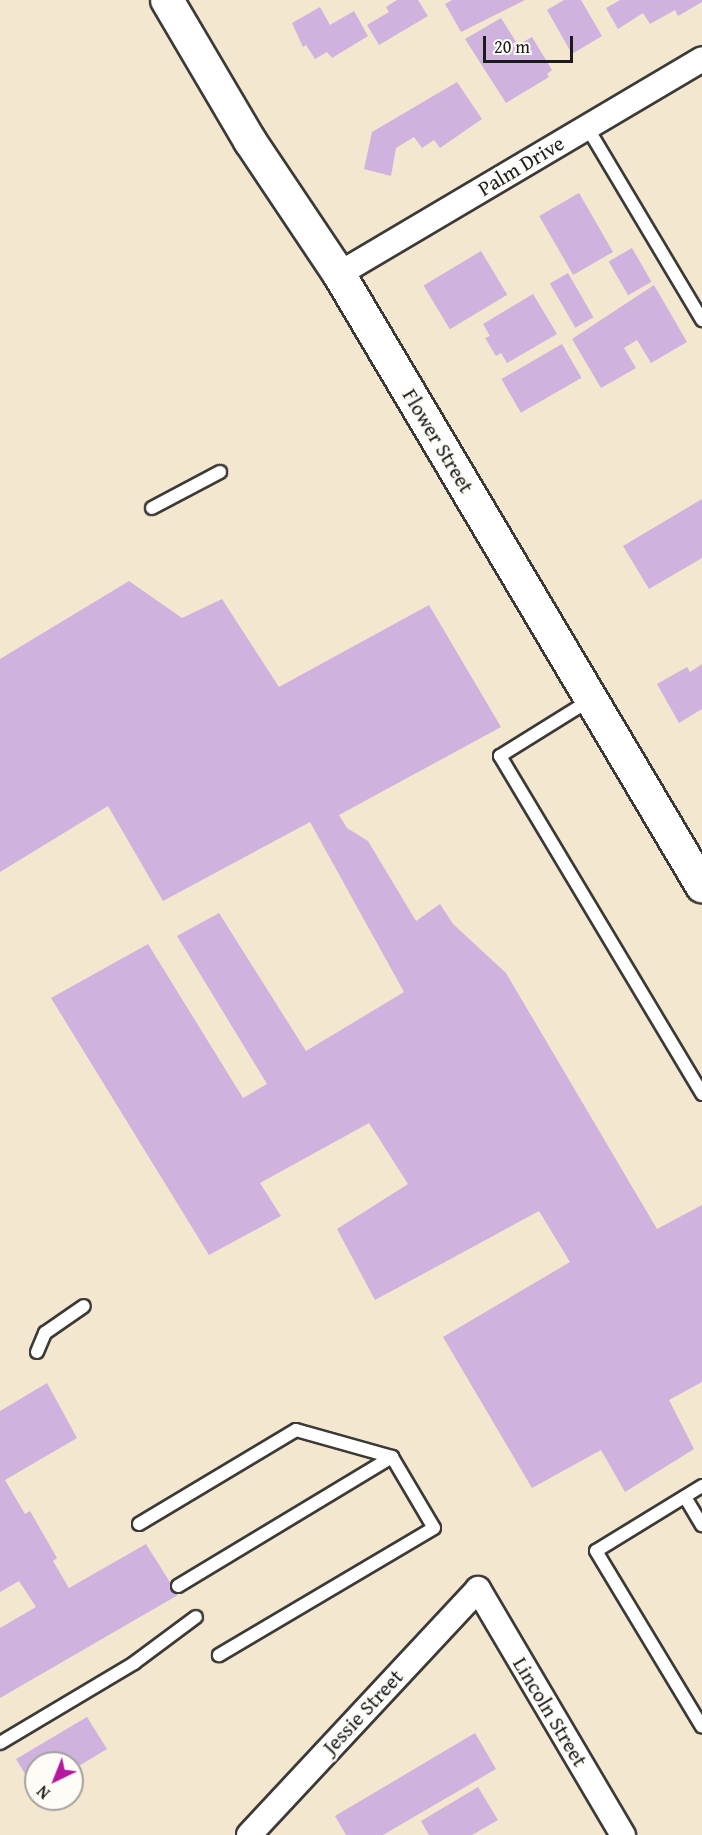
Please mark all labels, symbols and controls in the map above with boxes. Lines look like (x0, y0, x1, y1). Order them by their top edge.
scale bar (486, 24, 576, 62)
text: 20 m (494, 33, 530, 60)
street label: Palm Drive (473, 130, 569, 202)
street label: Flower Street (397, 384, 479, 498)
street label: Lincoln Street (507, 1653, 593, 1771)
street label: Jessie Street (317, 1664, 409, 1760)
north arrow (24, 1751, 84, 1811)
text: N (31, 1780, 55, 1805)

